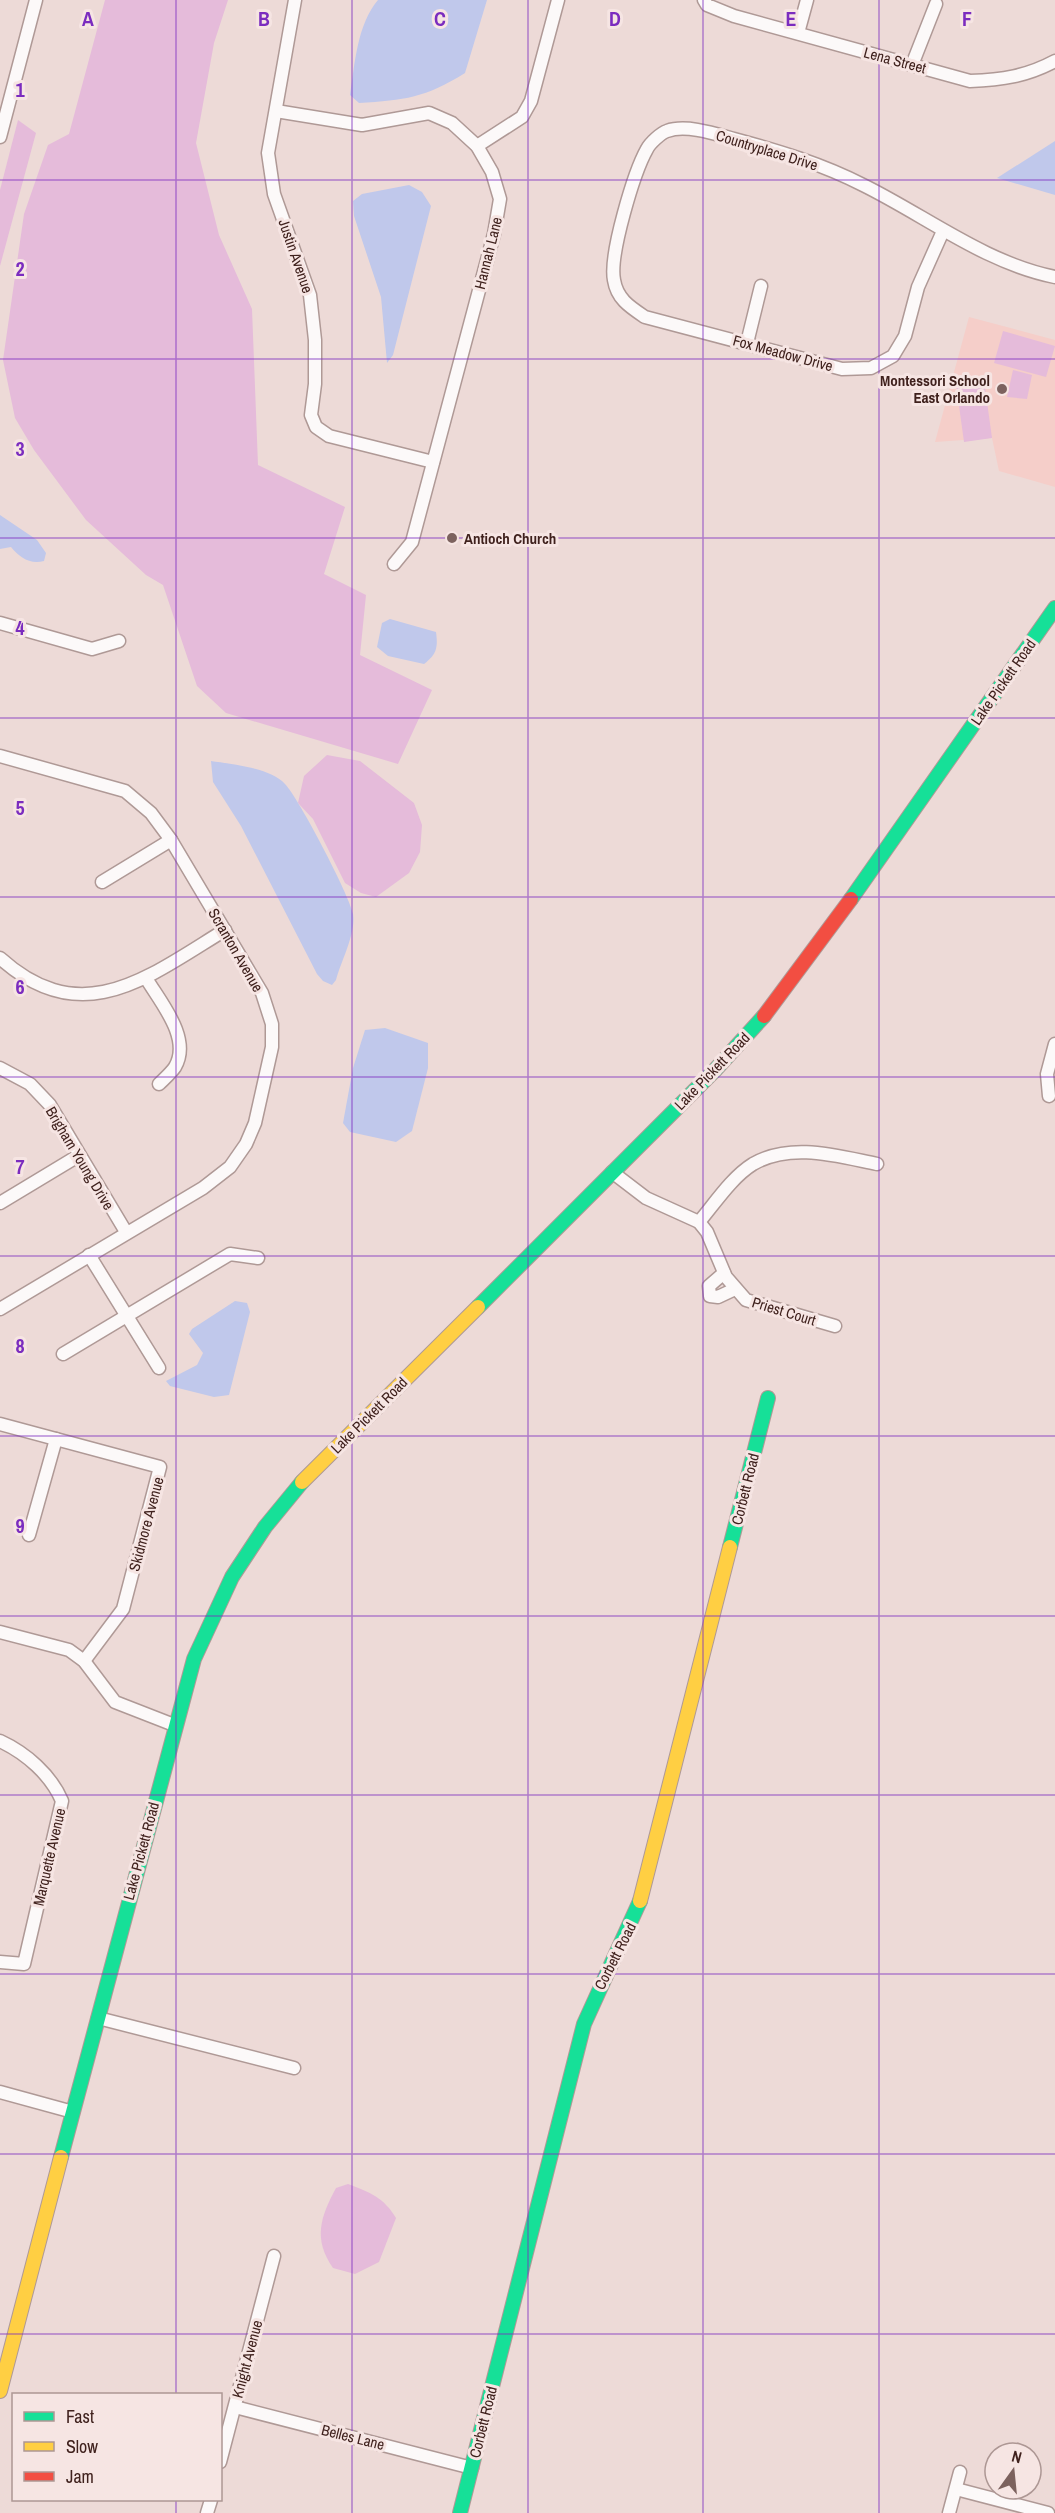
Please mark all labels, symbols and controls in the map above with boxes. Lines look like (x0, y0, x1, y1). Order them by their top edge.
text: A (82, 5, 94, 32)
text: B (258, 5, 270, 32)
text: C (434, 5, 446, 32)
text: D (609, 5, 621, 32)
text: E (786, 5, 797, 32)
text: F (962, 5, 972, 32)
street label: Lena Street (862, 42, 929, 79)
text: 1 (15, 76, 25, 103)
street label: Countryplace Drive (714, 125, 821, 175)
street label: Hannah Lane (469, 214, 507, 291)
street label: Justin Avenue (274, 216, 319, 296)
text: 2 (15, 255, 25, 282)
street label: Fox Meadow Drive (731, 330, 835, 376)
place label: Montessori School East Orlando (880, 370, 990, 408)
marker: Montessori School East Orlando (995, 382, 1009, 396)
text: 3 (15, 435, 25, 462)
place label: Antioch Church (464, 528, 556, 549)
marker: Antioch Church (445, 531, 459, 545)
text: 4 (15, 614, 25, 641)
street label: Lake Pickett Road (966, 635, 1040, 729)
text: 5 (15, 794, 25, 821)
street label: Scranton Avenue (204, 904, 269, 996)
text: 6 (15, 973, 25, 1000)
street label: Lake Pickett Road (670, 1028, 754, 1114)
street label: Brigham Young Drive (41, 1102, 119, 1214)
text: 7 (15, 1153, 25, 1180)
street label: Priest Court (750, 1291, 819, 1331)
text: 8 (15, 1332, 25, 1359)
street label: Lake Pickett Road (326, 1372, 412, 1458)
street label: Corbett Road (726, 1451, 764, 1527)
street label: Skidmore Avenue (123, 1474, 169, 1574)
text: 9 (15, 1512, 25, 1539)
street label: Lake Pickett Road (118, 1800, 164, 1902)
street label: Marquette Avenue (28, 1806, 70, 1908)
street label: Corbett Road (589, 1919, 641, 1993)
street label: Knight Avenue (227, 2318, 268, 2400)
street label: Corbett Road (464, 2384, 502, 2460)
legend (12, 2393, 222, 2501)
text: Fast (66, 2404, 94, 2429)
street label: Belles Lane (319, 2419, 387, 2455)
text: Slow (66, 2434, 98, 2459)
north arrow (983, 2441, 1043, 2501)
text: N (1009, 2445, 1024, 2468)
text: Jam (66, 2464, 94, 2489)

